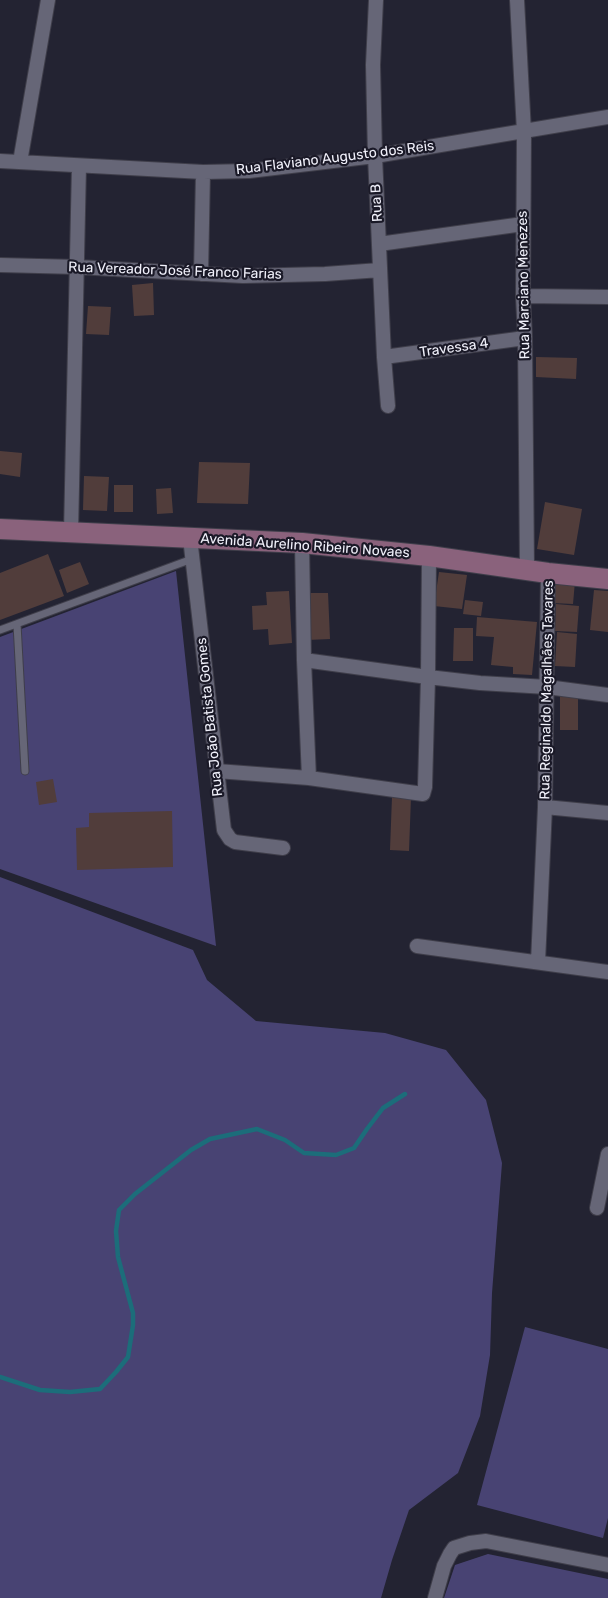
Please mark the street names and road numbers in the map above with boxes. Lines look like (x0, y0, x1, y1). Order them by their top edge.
street label: Rua Flaviano Augusto dos Reis (235, 137, 435, 179)
street label: Rua B (368, 184, 386, 222)
street label: Rua Marciano Menezes (514, 210, 534, 360)
street label: Rua Vereador José Franco Farias (68, 259, 282, 283)
street label: Travessa 4 (419, 335, 489, 361)
street label: Avenida Aurelino Ribeiro Novaes (200, 530, 410, 562)
street label: Rua Reginaldo Magalhães Tavares (537, 580, 557, 800)
street label: Rua João Batista Gomes (193, 637, 227, 797)

